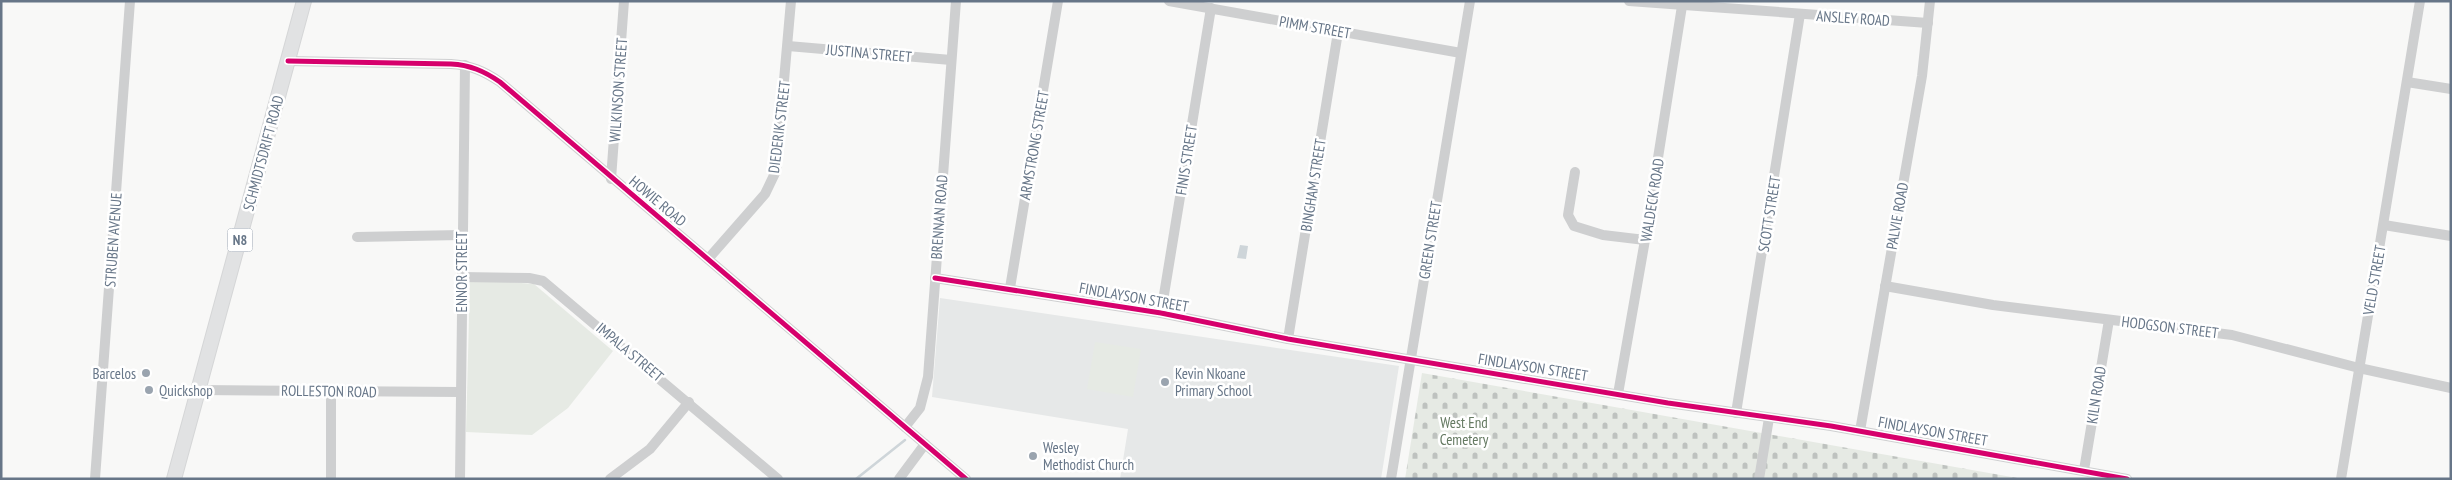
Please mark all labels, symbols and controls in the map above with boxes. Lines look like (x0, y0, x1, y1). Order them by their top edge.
street label: ANSLEY ROAD (1816, 6, 1891, 30)
street label: PIMM STREET (1278, 11, 1353, 43)
street label: WILKINSON STREET (605, 37, 631, 143)
street label: JUSTINA STREET (824, 40, 913, 66)
street label: DIEDERIK STREET (764, 79, 794, 174)
street label: ARMSTRONG STREET (1015, 89, 1053, 201)
street label: SCHMIDTSDRIFT ROAD (238, 93, 288, 213)
street label: FINIS STREET (1171, 123, 1201, 196)
street label: BINGHAM STREET (1296, 137, 1330, 233)
street label: WALDECK ROAD (1636, 157, 1668, 243)
street label: HOWIE ROAD (626, 172, 691, 230)
street label: BRENNAN ROAD (927, 174, 951, 260)
street label: SCOTT STREET (1754, 174, 1784, 253)
street label: PALVIE ROAD (1882, 181, 1912, 251)
street label: STRUBEN AVENUE (100, 192, 126, 288)
street label: GREEN STREET (1414, 199, 1446, 280)
road number: N8 (228, 228, 252, 252)
street label: ENNOR STREET (452, 231, 471, 313)
street label: VELD STREET (2358, 243, 2390, 317)
street label: FINDLAYSON STREET (1078, 278, 1190, 316)
street label: HODGSON STREET (2121, 312, 2220, 342)
street label: IMPALA STREET (592, 318, 668, 386)
street label: FINDLAYSON STREET (1477, 349, 1589, 385)
place label: Barcelos (92, 364, 136, 383)
place label: Kevin Nkoane Primary School (1175, 364, 1252, 400)
street label: KILN ROAD (2082, 365, 2110, 425)
marker: Barcelos (140, 367, 152, 379)
marker: Kevin Nkoane Primary School (1159, 376, 1171, 388)
place label: Quickshop (159, 381, 213, 400)
street label: ROLLESTON ROAD (281, 381, 377, 401)
marker: Quickshop (143, 384, 155, 396)
street label: FINDLAYSON STREET (1877, 412, 1989, 450)
park label: West End Cemetery (1440, 413, 1489, 449)
place label: Wesley Methodist Church (1043, 438, 1134, 474)
marker: Wesley Methodist Church (1027, 450, 1039, 462)

